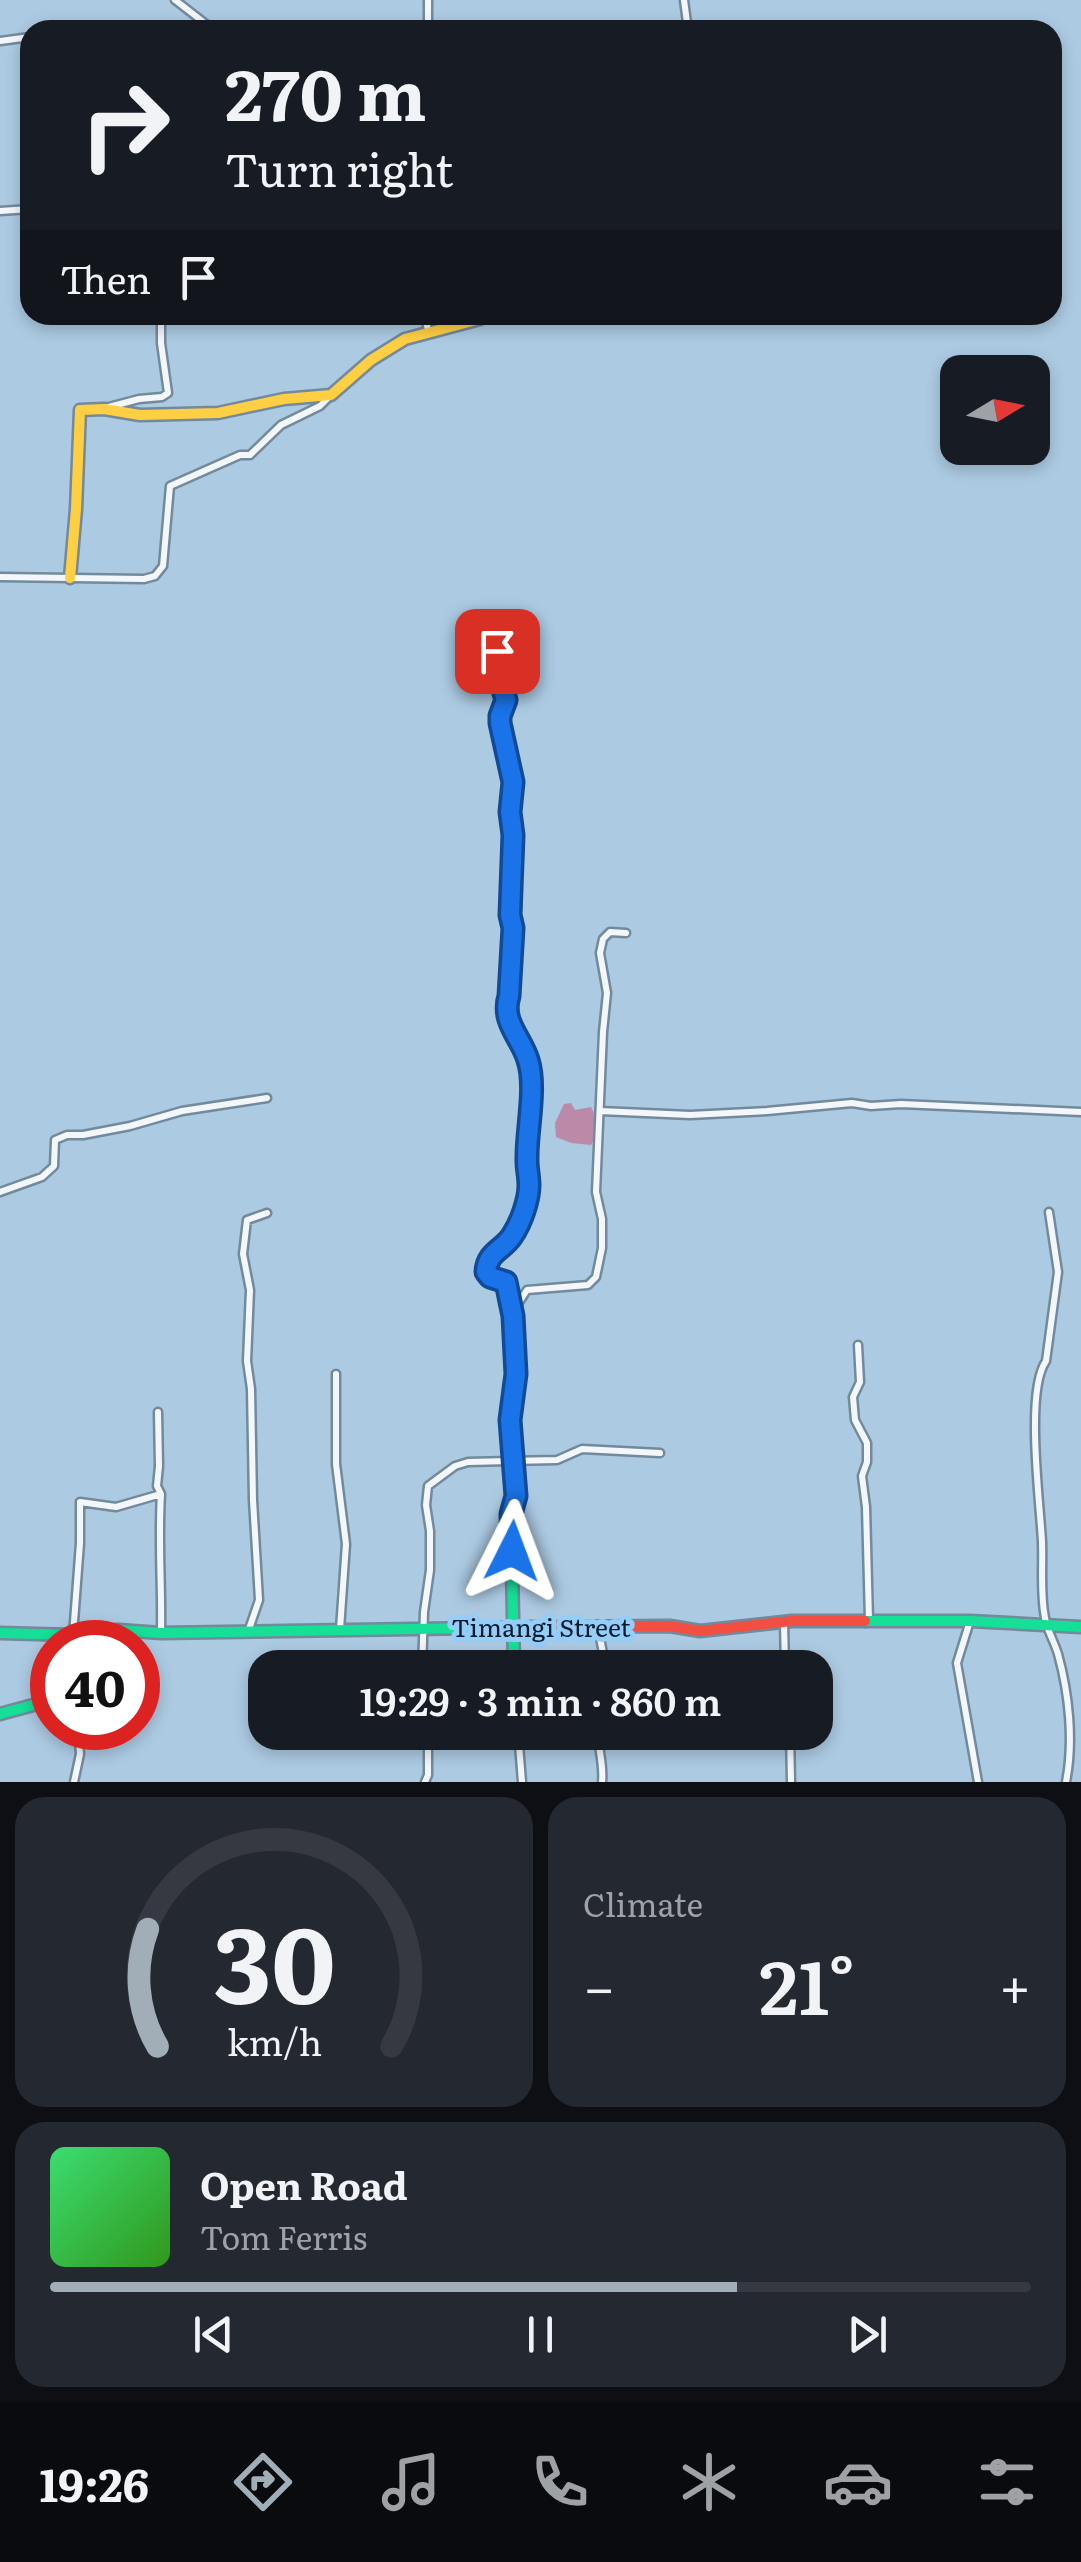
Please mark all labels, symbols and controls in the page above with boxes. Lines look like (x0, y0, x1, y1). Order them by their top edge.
text: 270 m (225, 39, 427, 143)
icon: right (60, 60, 190, 190)
text: Turn right (225, 134, 453, 201)
text: Then (60, 249, 151, 306)
icon: arrive (171, 250, 226, 305)
north arrow (940, 355, 1050, 465)
map controls (940, 355, 1050, 465)
pin (455, 609, 540, 694)
icon: arrive (470, 624, 525, 679)
position arrow (460, 1499, 564, 1603)
street label: Timangi Street (451, 1608, 631, 1645)
speed limit sign: 40 (30, 1620, 160, 1750)
text: 19:29 · 3 min · 860 m (360, 1671, 721, 1728)
text: Climate (583, 1879, 703, 1927)
text: 30 (213, 1882, 335, 2036)
text: 21° (759, 1927, 855, 2038)
text: − (583, 1943, 615, 2025)
text: + (999, 1943, 1031, 2025)
text: km/h (226, 2014, 322, 2067)
text: Open Road (200, 2155, 408, 2212)
text: Tom Ferris (200, 2212, 367, 2260)
icon: previous (186, 2307, 241, 2362)
icon: pause (513, 2307, 568, 2362)
icon: next (840, 2307, 895, 2362)
icon: directions (228, 2447, 298, 2517)
icon: music (376, 2447, 446, 2517)
icon: phone (525, 2447, 595, 2517)
icon: climate (674, 2447, 744, 2517)
icon: car (823, 2447, 893, 2517)
icon: filters (972, 2447, 1042, 2517)
text: 19:26 (39, 2449, 149, 2516)

